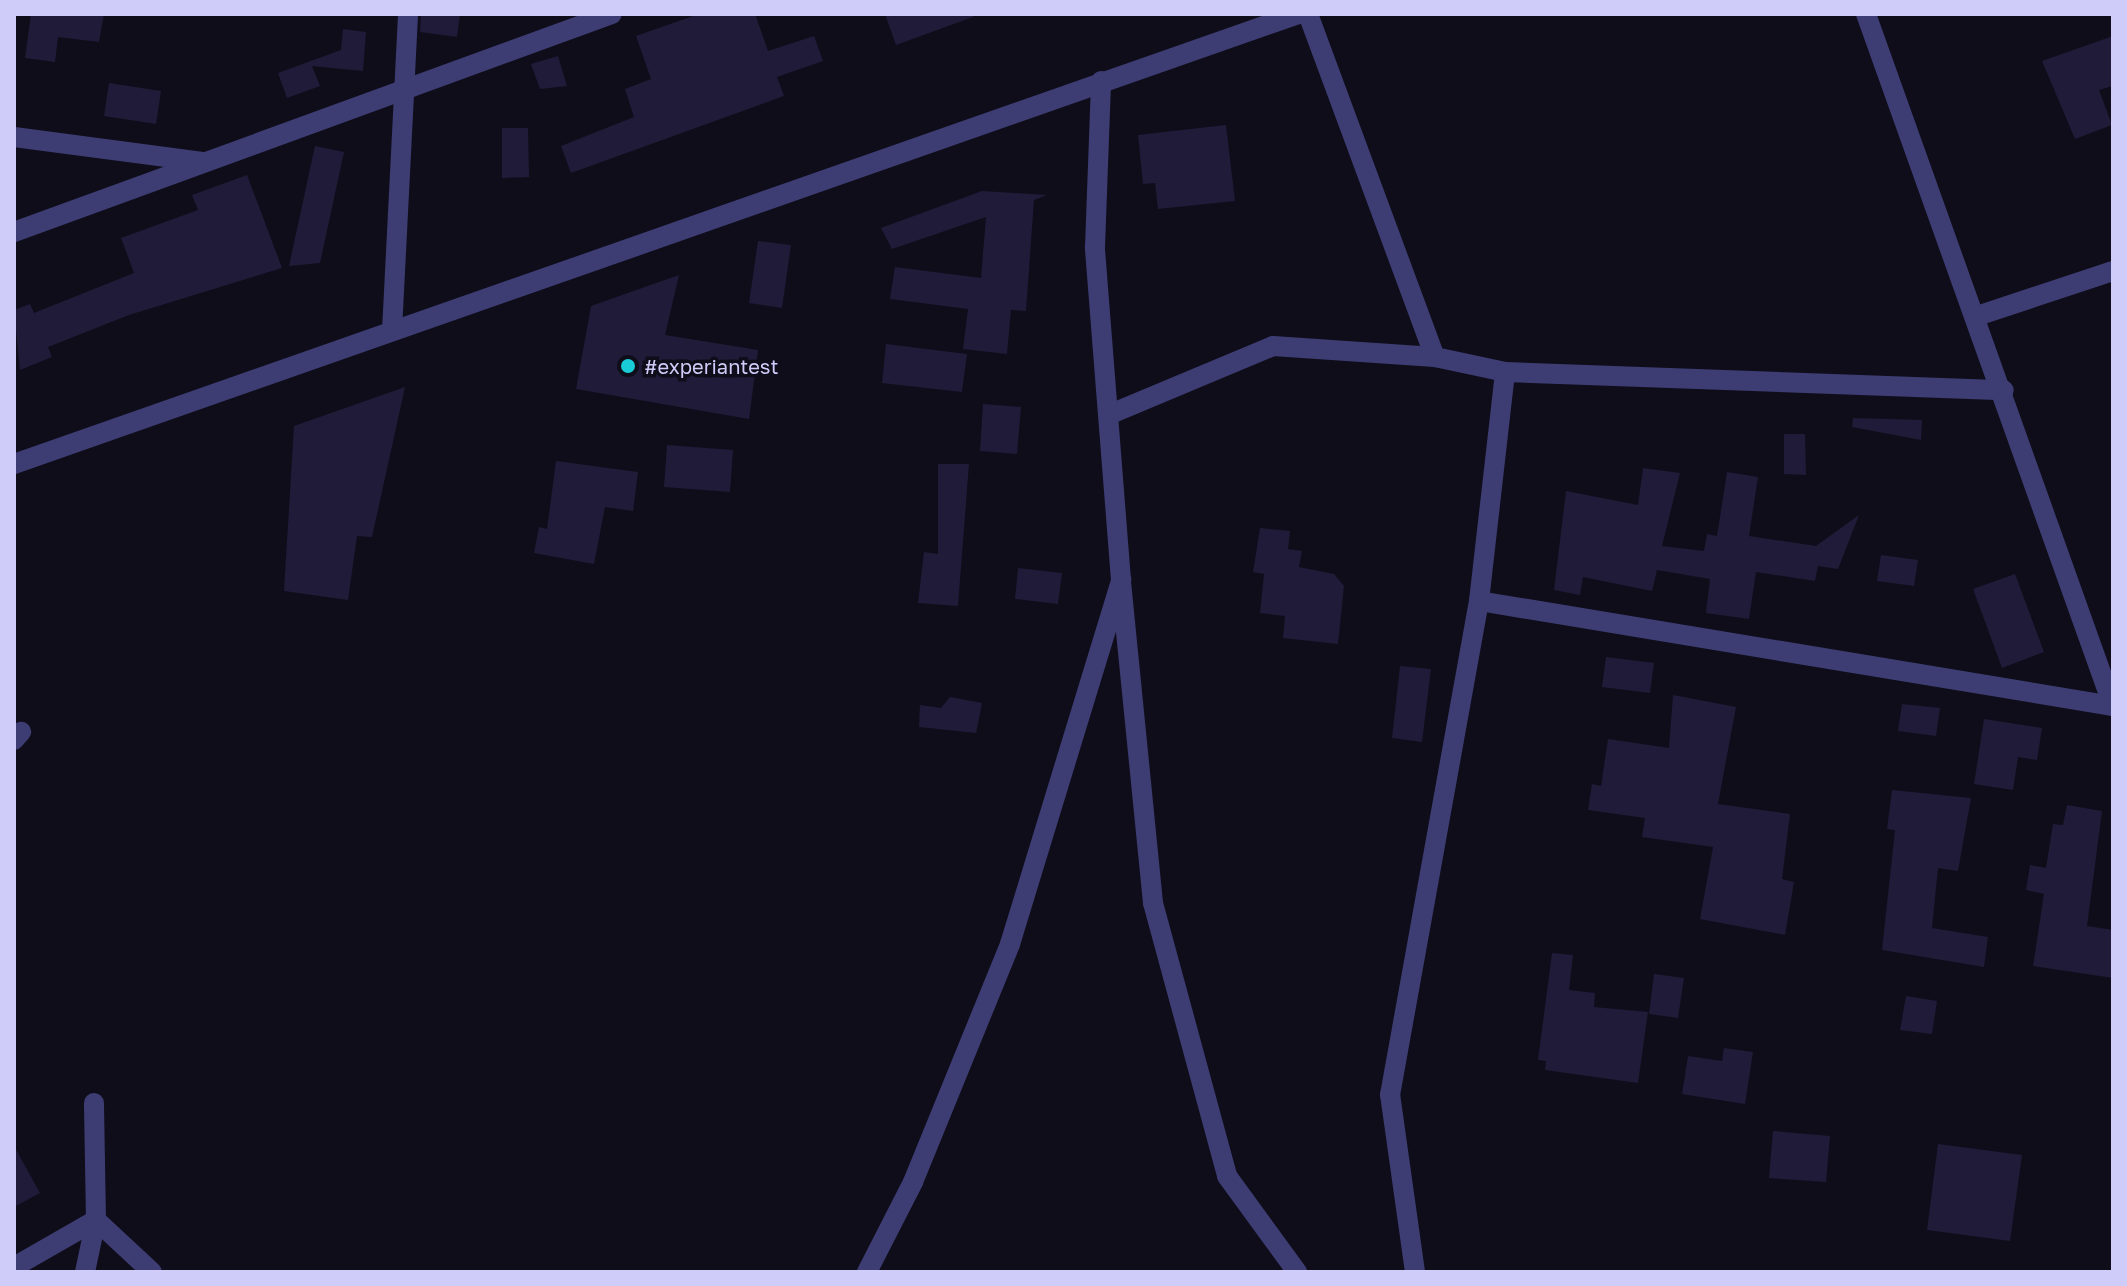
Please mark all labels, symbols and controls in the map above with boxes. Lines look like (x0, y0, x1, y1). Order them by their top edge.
place label: #experiantest (644, 354, 778, 378)
marker: #experiantest (619, 357, 637, 375)

